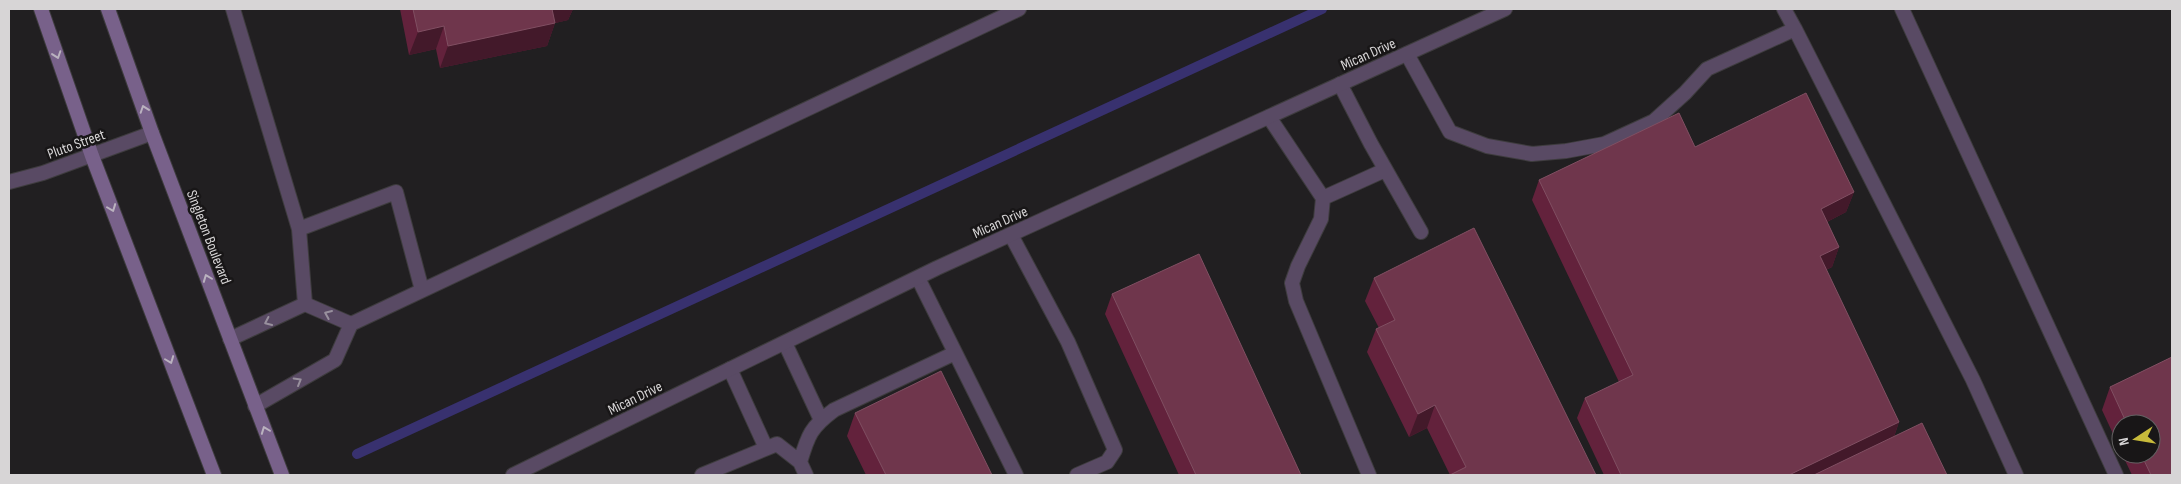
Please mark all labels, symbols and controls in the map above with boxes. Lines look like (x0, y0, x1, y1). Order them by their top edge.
street label: Mican Drive (1338, 34, 1399, 75)
one-way arrow (51, 50, 61, 59)
one-way arrow (140, 105, 150, 114)
street label: Pluto Street (45, 125, 108, 164)
street label: Singleton Boulevard (182, 187, 235, 287)
street label: Mican Drive (970, 202, 1031, 243)
one-way arrow (106, 203, 116, 212)
one-way arrow (203, 274, 213, 283)
one-way arrow (324, 310, 333, 320)
one-way arrow (264, 316, 273, 326)
one-way arrow (164, 355, 174, 363)
street label: Mican Drive (605, 377, 666, 420)
one-way arrow (292, 378, 301, 388)
north arrow (2111, 414, 2161, 464)
one-way arrow (260, 426, 271, 435)
text: N (2115, 436, 2133, 447)

